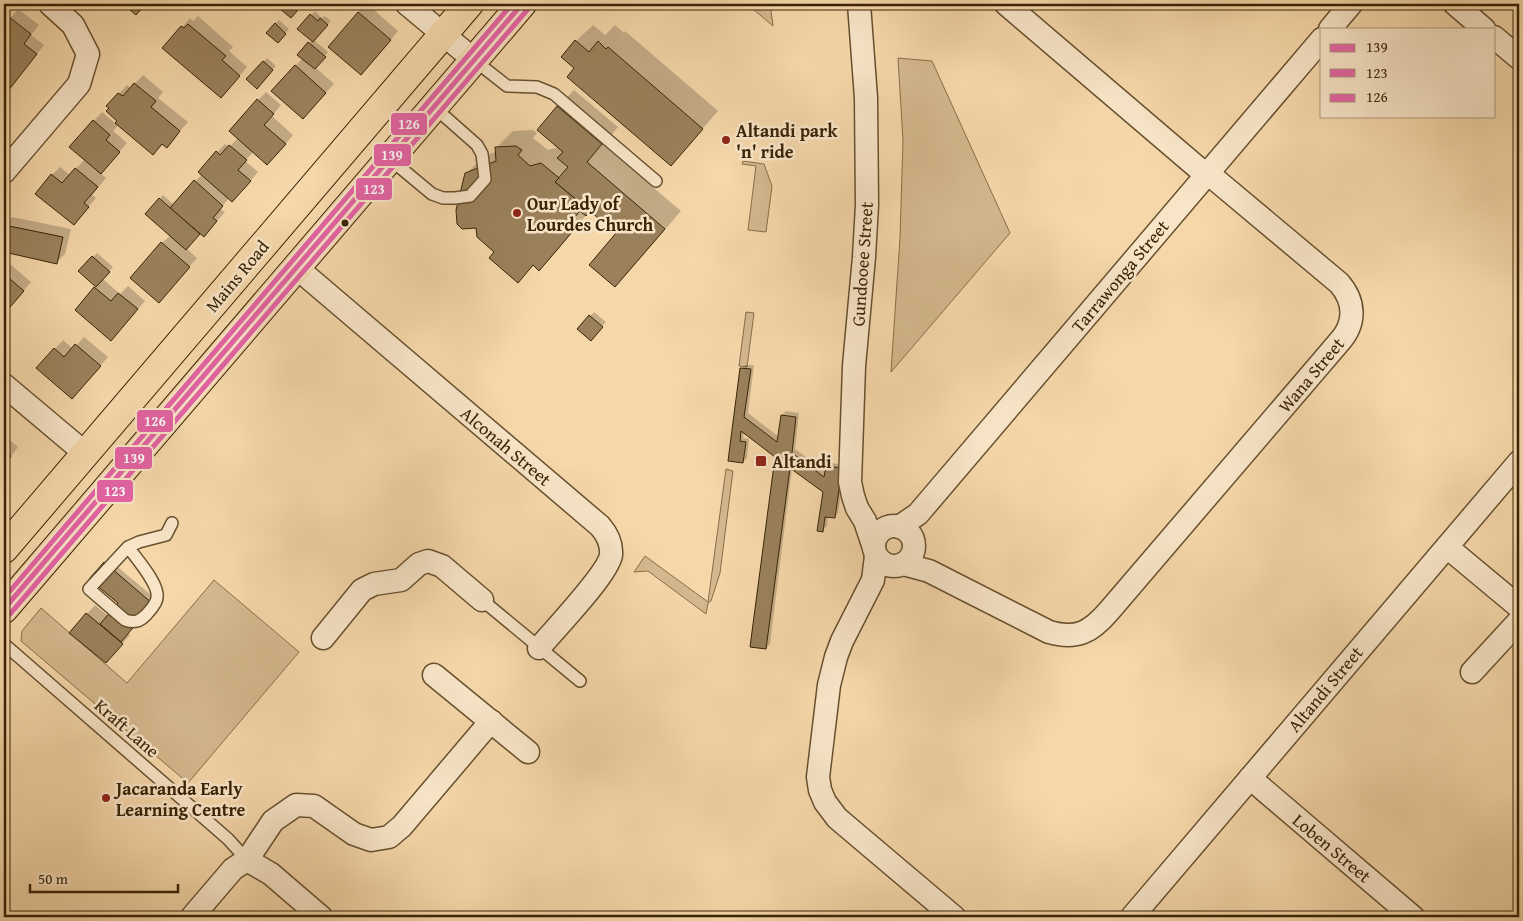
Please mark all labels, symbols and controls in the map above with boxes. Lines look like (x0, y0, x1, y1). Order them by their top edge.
legend (1320, 28, 1496, 118)
text: 139 (1366, 36, 1388, 57)
text: 123 (1366, 62, 1388, 83)
text: 126 (1366, 86, 1388, 107)
line badge: 126 (390, 112, 428, 136)
text: 126 (398, 114, 420, 134)
place label: Altandi park 'n' ride (736, 117, 838, 165)
marker: Altandi park 'n' ride (720, 134, 732, 146)
line badge: 139 (373, 143, 412, 167)
text: 139 (381, 145, 403, 165)
line badge: 123 (355, 177, 393, 201)
text: 123 (363, 179, 385, 199)
place label: Our Lady of Lourdes Church (527, 190, 653, 238)
street label: Gundooee Street (844, 200, 880, 327)
marker: Our Lady of Lourdes Church (511, 207, 523, 219)
street label: Tarrawonga Street (1065, 213, 1176, 338)
unlabelled marker (340, 218, 350, 228)
street label: Mains Road (199, 234, 276, 318)
street label: Wana Street (1271, 331, 1351, 419)
street label: Alconah Street (455, 400, 558, 493)
line badge: 126 (136, 409, 174, 433)
text: 126 (144, 411, 166, 431)
line badge: 139 (114, 446, 153, 470)
text: 139 (123, 448, 145, 468)
place label: Altandi (772, 448, 832, 475)
marker: Altandi (754, 454, 768, 468)
line badge: 123 (96, 479, 134, 503)
text: 123 (104, 481, 126, 501)
street label: Altandi Street (1281, 640, 1370, 738)
street label: Kraft Lane (89, 692, 165, 764)
place label: Jacaranda Early Learning Centre (113, 775, 245, 823)
marker: Jacaranda Early Learning Centre (100, 792, 112, 804)
street label: Loben Street (1287, 807, 1378, 889)
scale bar (30, 861, 178, 893)
text: 50 m (38, 868, 69, 889)

